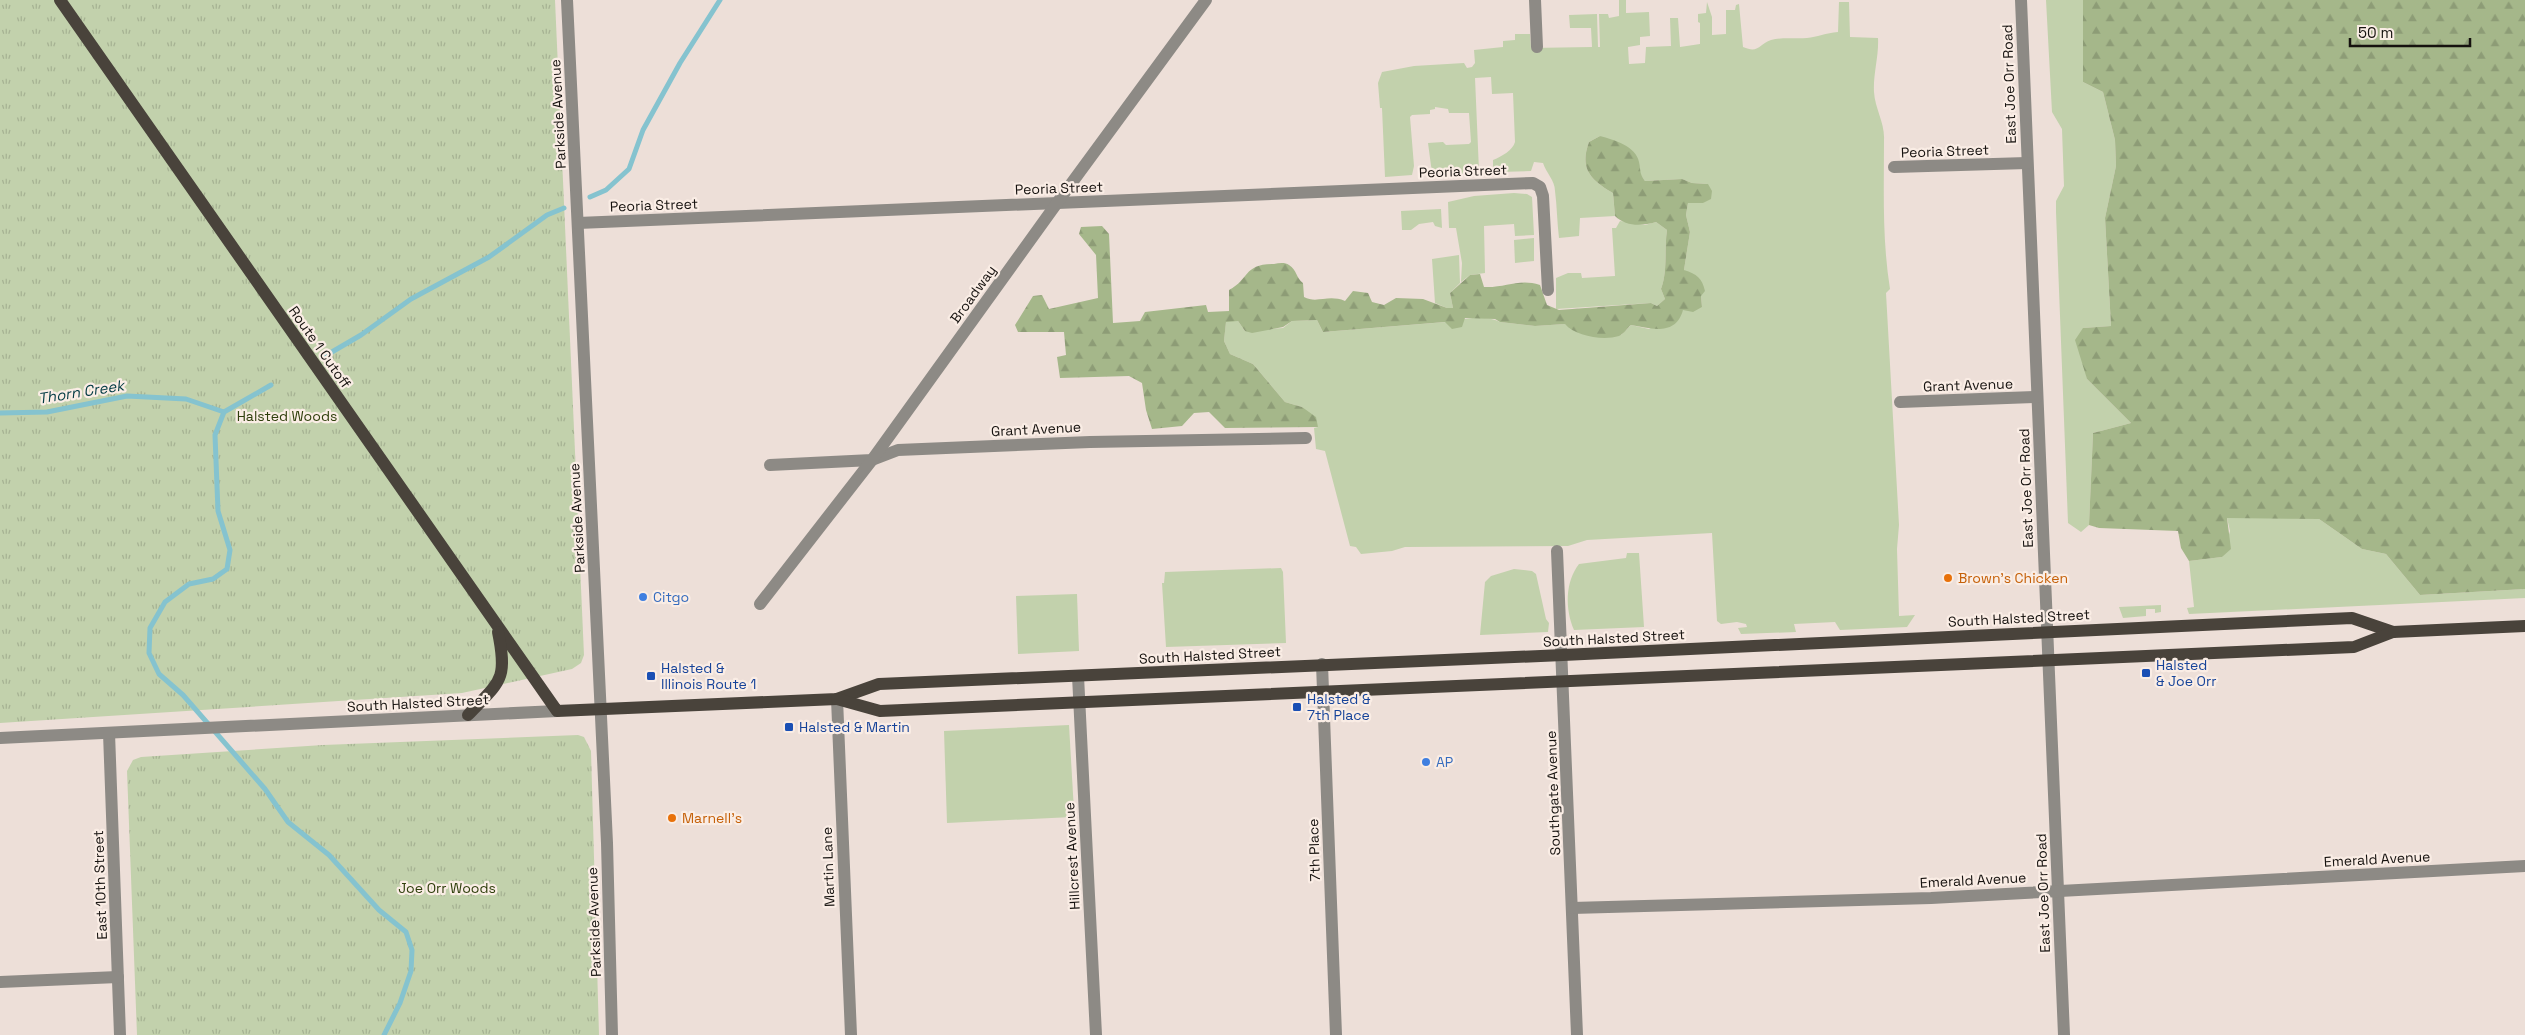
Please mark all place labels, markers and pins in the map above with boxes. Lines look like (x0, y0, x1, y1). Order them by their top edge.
place label: Brown's Chicken (1958, 569, 2068, 587)
marker: Brown's Chicken (1942, 572, 1954, 584)
place label: Citgo (653, 588, 689, 606)
marker: Citgo (637, 591, 649, 603)
place label: Halsted & Joe Orr (2156, 656, 2216, 690)
place label: Halsted & Illinois Route 1 (661, 659, 756, 693)
marker: Halsted & Joe Orr (2140, 667, 2152, 679)
marker: Halsted & Illinois Route 1 (645, 670, 657, 682)
place label: Halsted & 7th Place (1307, 690, 1371, 724)
marker: Halsted & 7th Place (1291, 701, 1303, 713)
place label: Halsted & Martin (799, 718, 910, 736)
marker: Halsted & Martin (783, 721, 795, 733)
place label: AP (1436, 753, 1453, 771)
marker: AP (1420, 756, 1432, 768)
place label: Marnell's (682, 809, 742, 827)
marker: Marnell's (666, 812, 678, 824)

